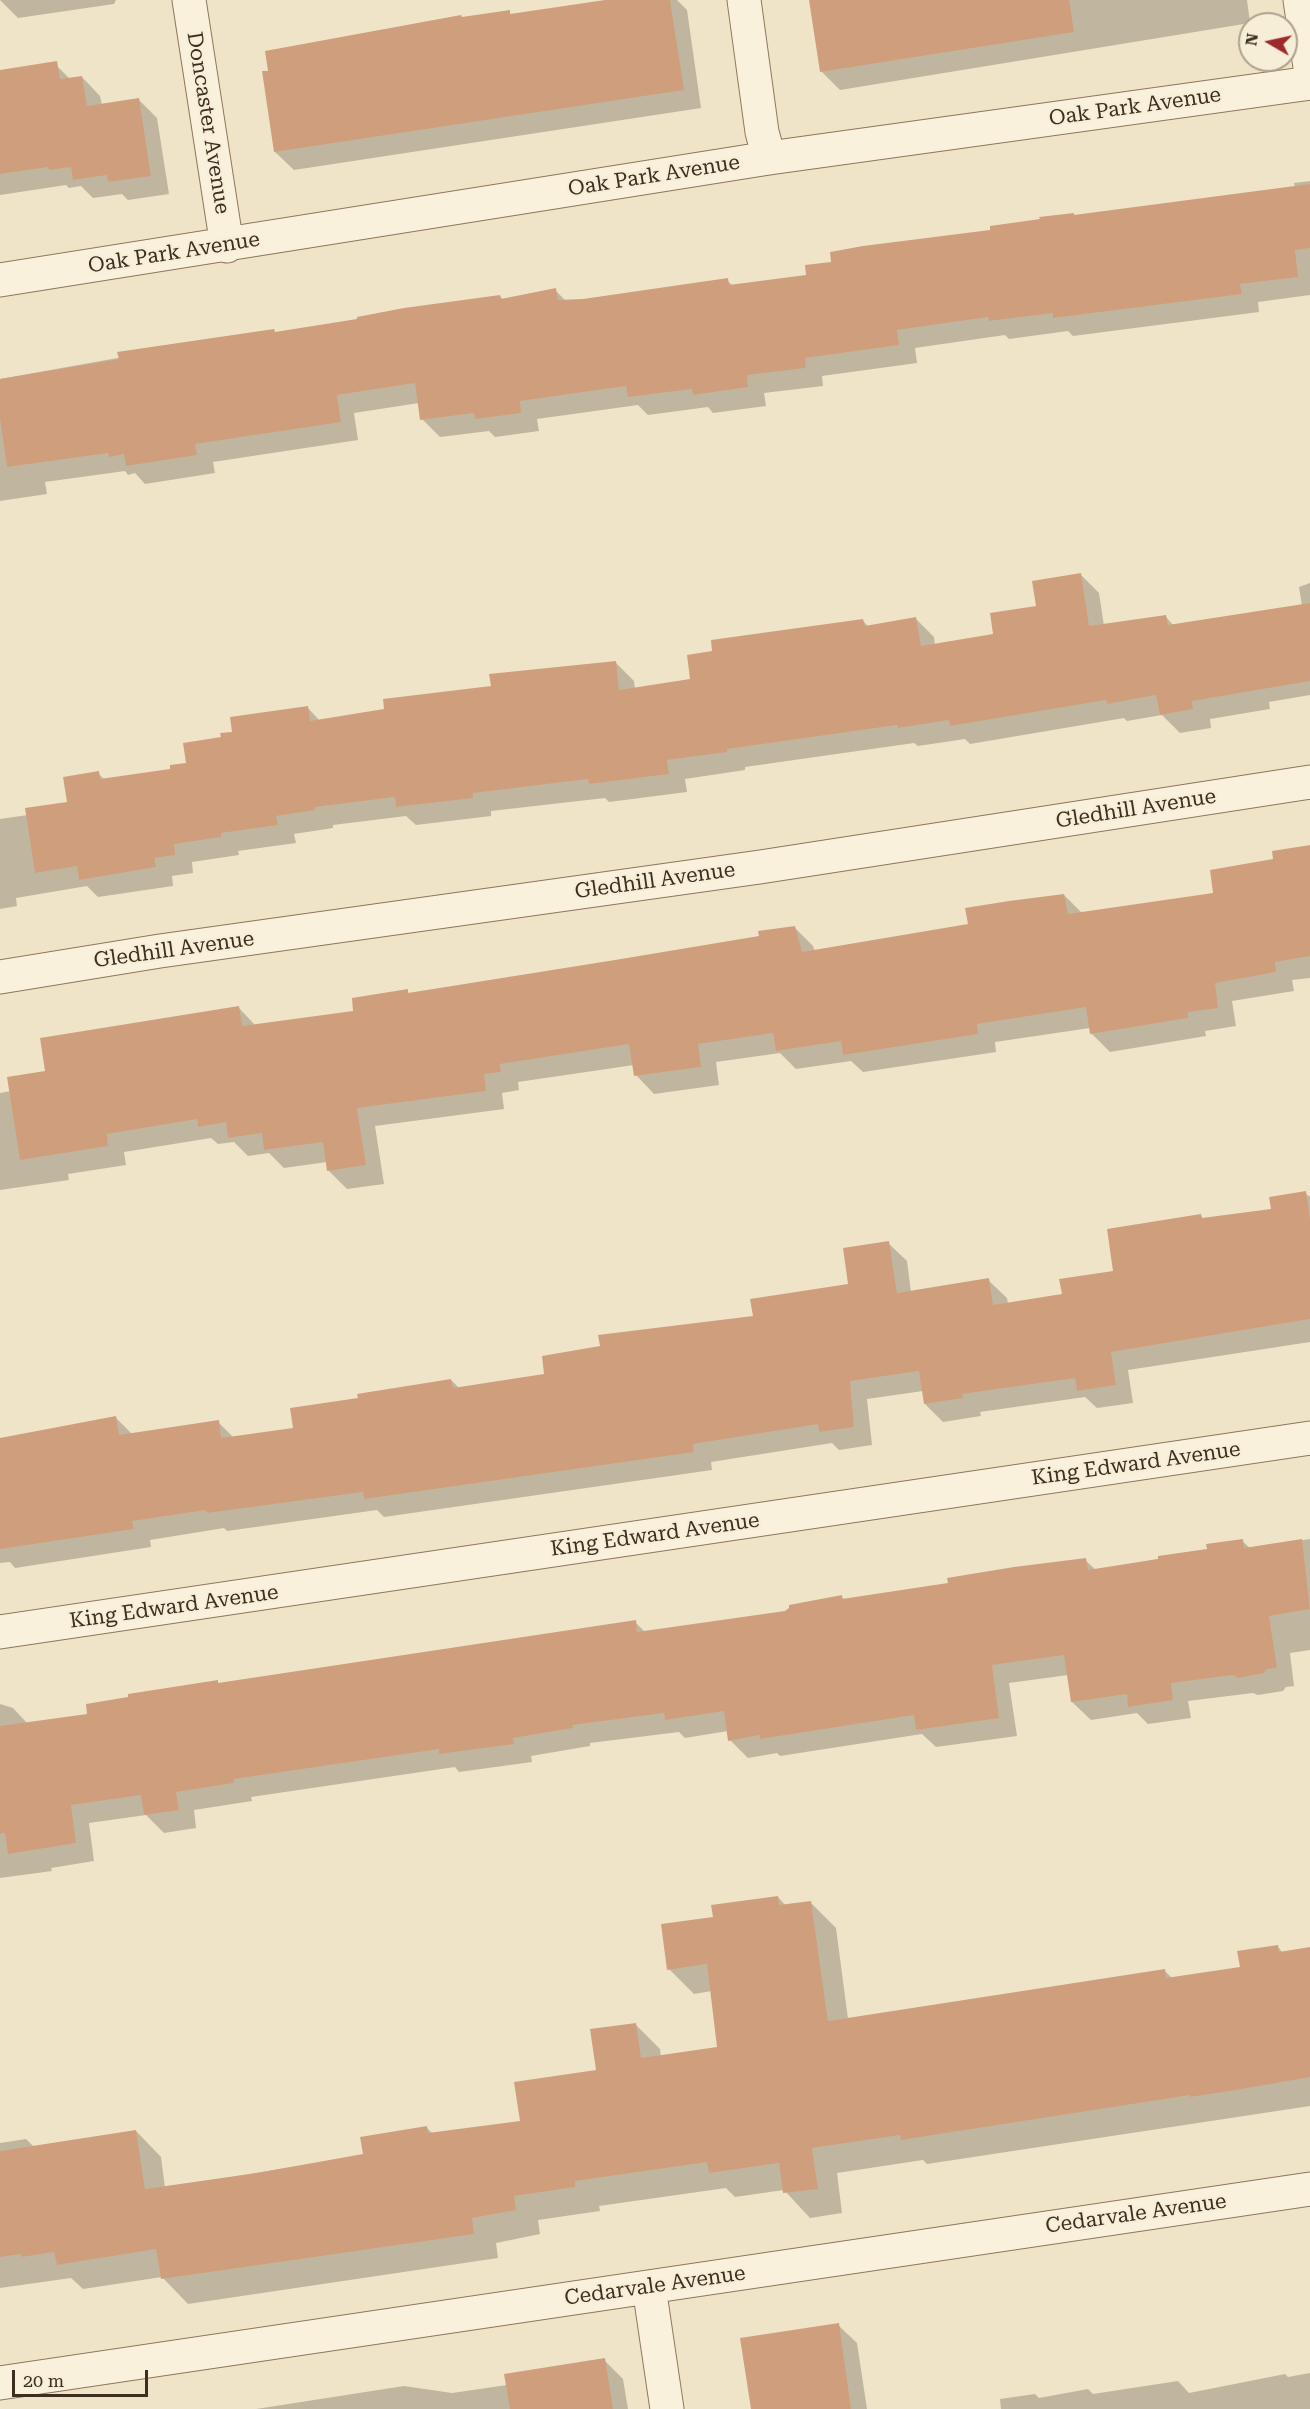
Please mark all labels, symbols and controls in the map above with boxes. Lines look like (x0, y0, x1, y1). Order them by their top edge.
north arrow (1238, 12, 1298, 72)
street label: Doncaster Avenue (181, 30, 235, 216)
text: N (1241, 32, 1262, 47)
street label: Oak Park Avenue (1047, 82, 1223, 132)
street label: Oak Park Avenue (566, 150, 742, 202)
street label: Oak Park Avenue (86, 227, 262, 279)
street label: Gledhill Avenue (1054, 784, 1218, 834)
street label: Gledhill Avenue (573, 857, 737, 905)
street label: Gledhill Avenue (92, 926, 256, 974)
street label: King Edward Avenue (1030, 1437, 1242, 1491)
street label: King Edward Avenue (549, 1508, 761, 1562)
street label: King Edward Avenue (68, 1580, 280, 1634)
street label: Cedarvale Avenue (1044, 2189, 1228, 2239)
street label: Cedarvale Avenue (563, 2261, 747, 2311)
scale bar (15, 2358, 152, 2396)
text: 20 m (23, 2370, 64, 2391)

